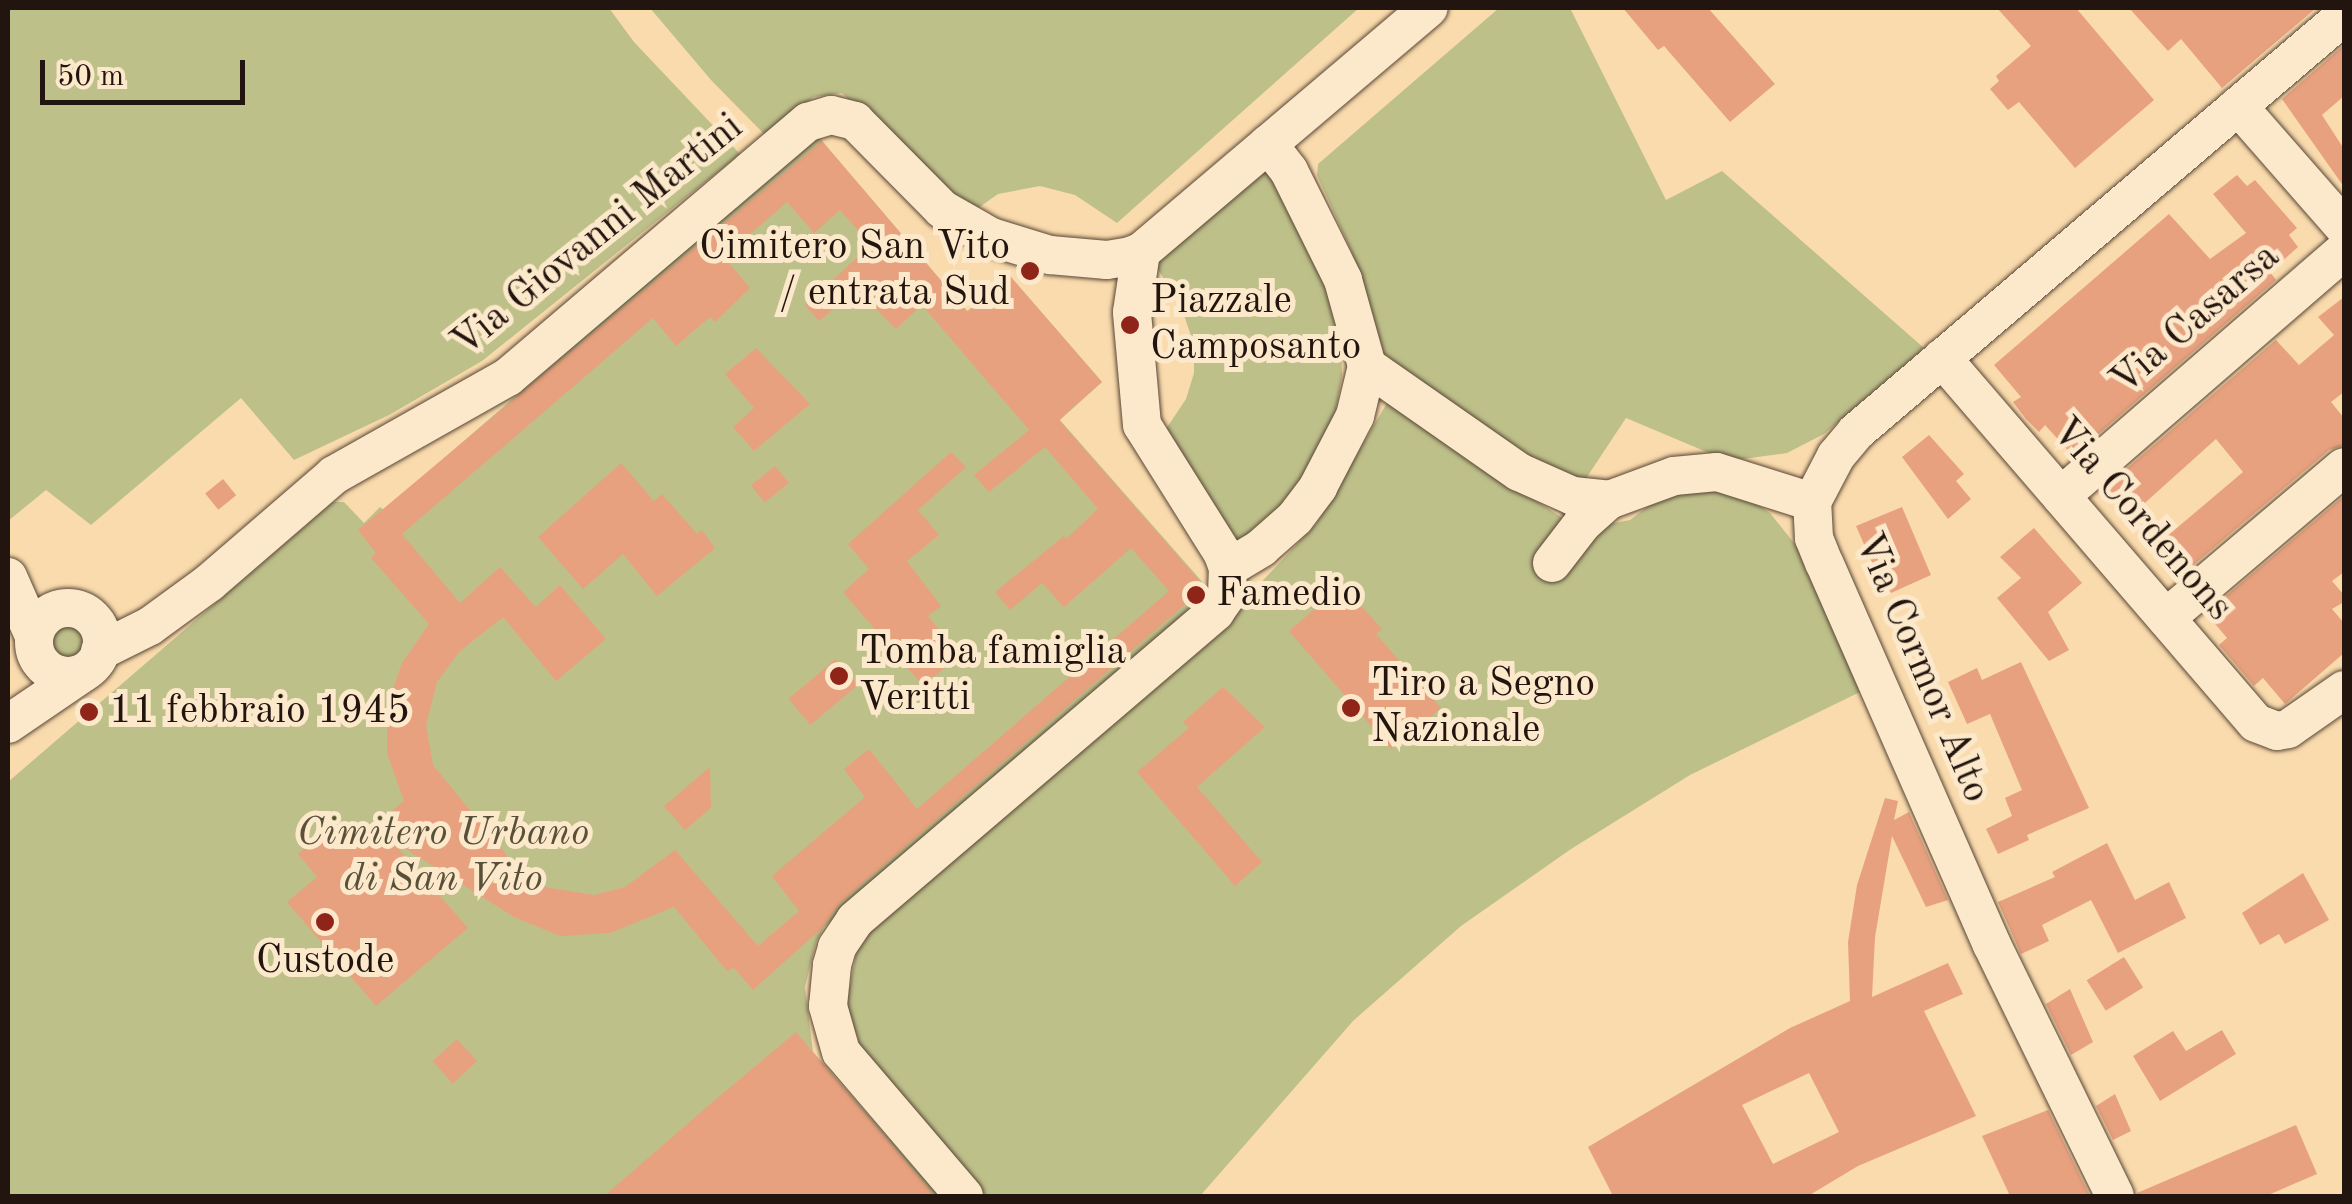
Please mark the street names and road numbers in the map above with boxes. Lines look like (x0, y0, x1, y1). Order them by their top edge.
street label: Via Giovanni Martini (443, 104, 753, 368)
street label: Via Casarsa (2102, 234, 2290, 406)
street label: Via Cordenons (2040, 409, 2242, 631)
street label: Via Cormor Alto (1843, 526, 1999, 810)

